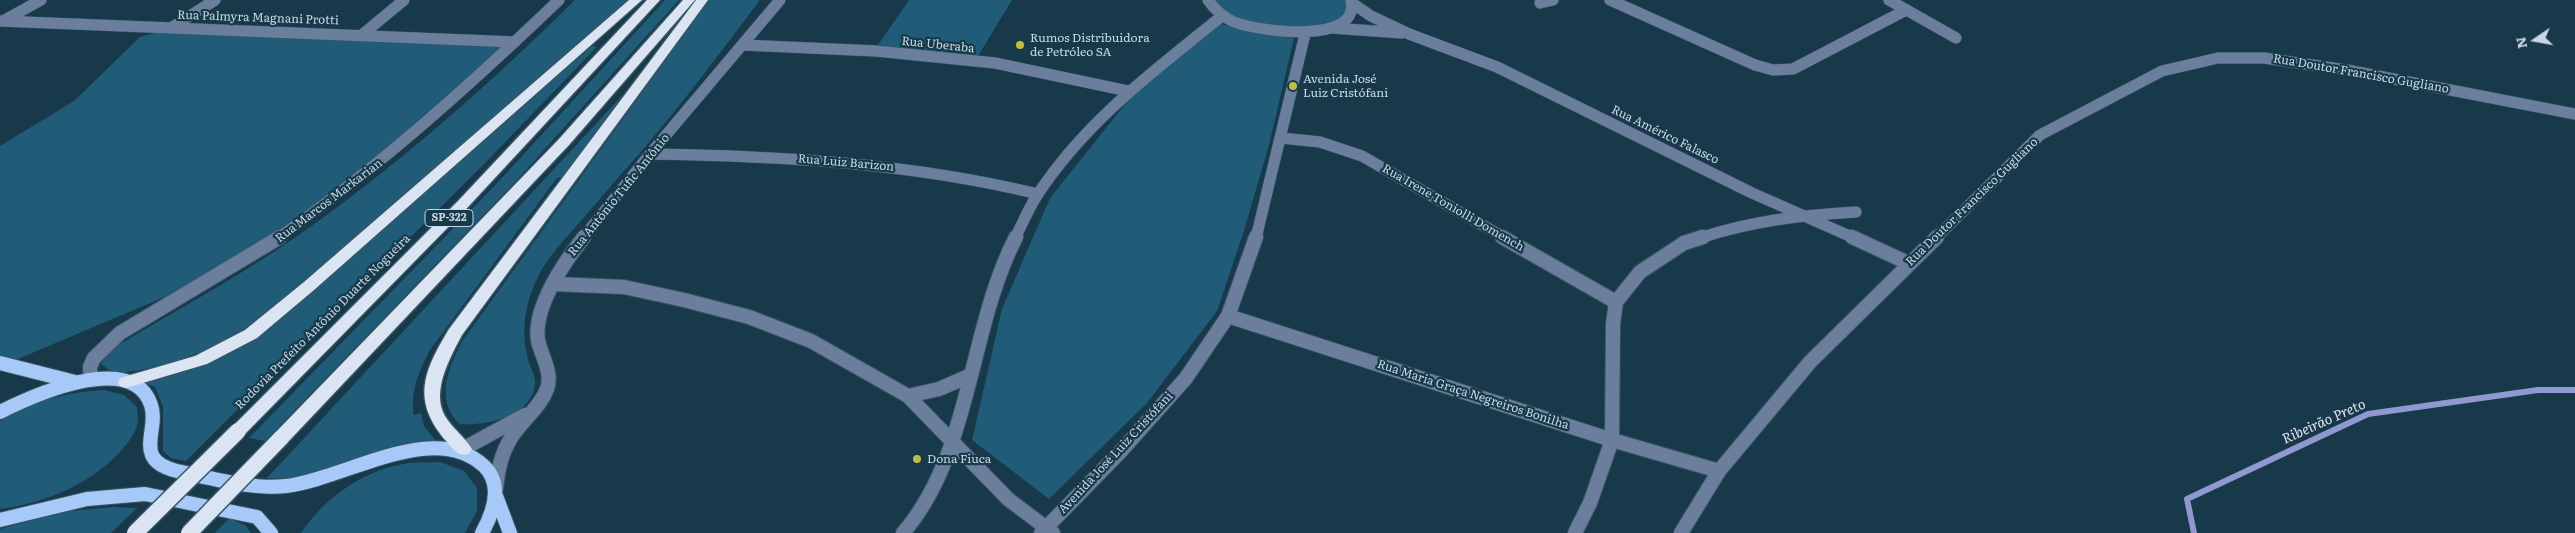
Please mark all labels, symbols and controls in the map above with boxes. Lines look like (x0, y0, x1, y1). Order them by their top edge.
street label: Rua Palmyra Magnani Protti (177, 8, 339, 28)
north arrow (2510, 15, 2560, 65)
place label: Rumos Distribuidora de Petróleo SA (1030, 31, 1150, 59)
street label: Rua Uberaba (901, 34, 975, 56)
text: N (2509, 35, 2531, 51)
marker: Rumos Distribuidora de Petróleo SA (1014, 39, 1026, 51)
street label: Rua Doutor Francisco Gugliano (2272, 51, 2450, 97)
place label: Avenida José Luiz Cristófani (1303, 72, 1388, 100)
marker: Avenida José Luiz Cristófani (1287, 80, 1299, 92)
street label: Rua Américo Falasco (1609, 103, 1721, 167)
street label: Rua Antônio Tufic Antônio (565, 131, 673, 259)
street label: Rua Doutor Francisco Gugliano (1903, 135, 2041, 269)
street label: Rua Luiz Barizon (797, 152, 895, 174)
street label: Rua Marcos Markarian (273, 156, 385, 246)
street label: Rua Irene Toniolli Domench (1380, 161, 1526, 255)
road number: SP-322 (425, 210, 473, 227)
street label: Rodovia Prefeito Antônio Duarte Nogueira (232, 231, 414, 413)
street label: Rua Maria Graça Negreiros Bonilha (1375, 357, 1571, 433)
street label: Avenida José Luiz Cristófani (1056, 389, 1176, 517)
water label: Ribeirão Preto (2280, 396, 2368, 448)
place label: Dona Fiuca (927, 452, 991, 466)
marker: Dona Fiuca (911, 453, 923, 465)

